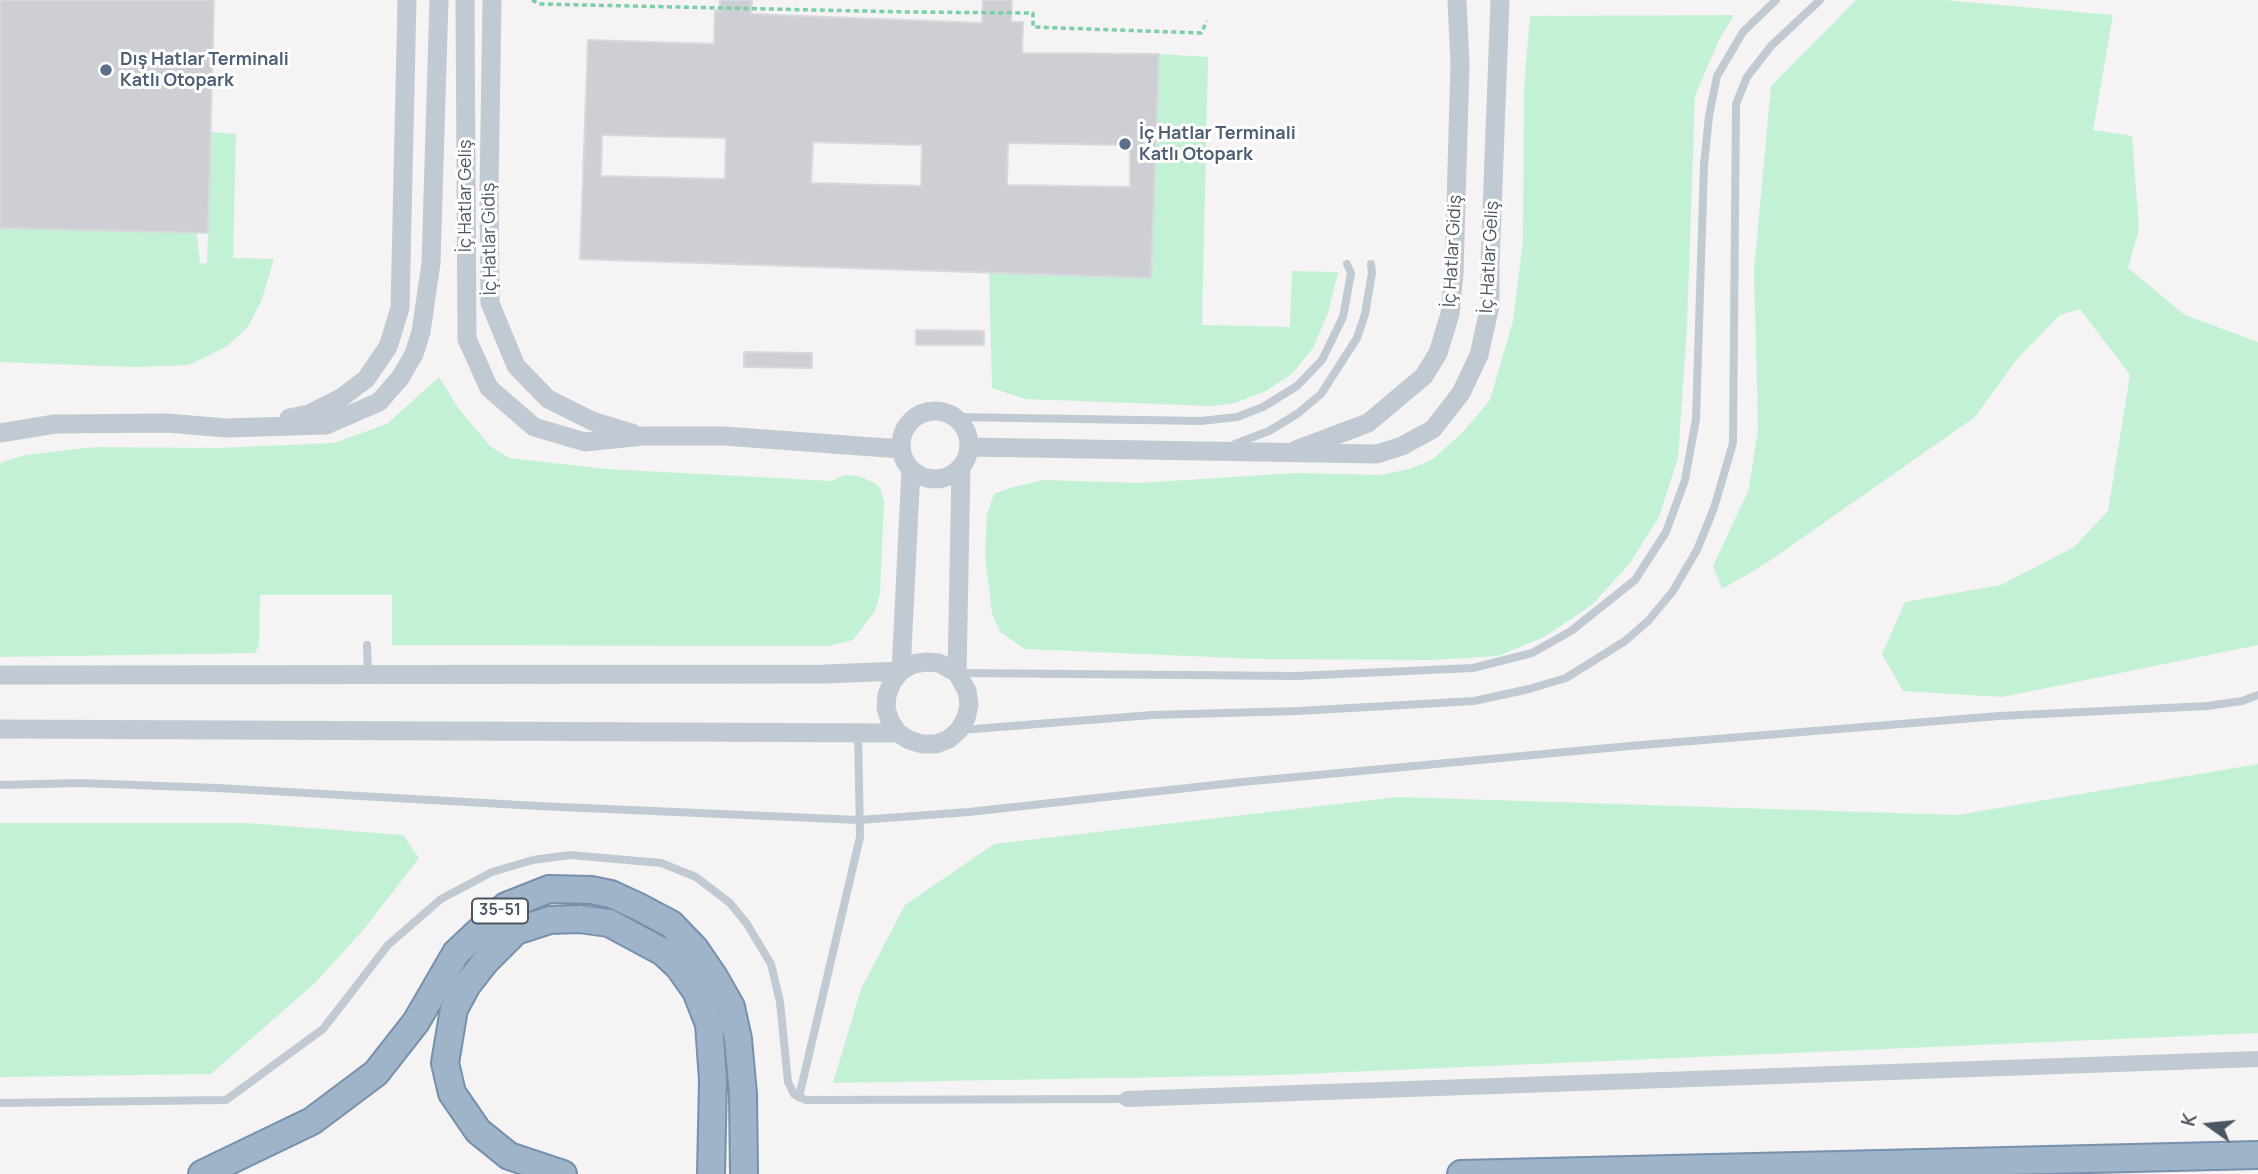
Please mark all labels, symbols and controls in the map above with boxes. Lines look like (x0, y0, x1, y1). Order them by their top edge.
place label: Dış Hatlar Terminali Katlı Otopark (120, 49, 289, 92)
marker: Dış Hatlar Terminali Katlı Otopark (98, 62, 114, 78)
place label: İç Hatlar Terminali Katlı Otopark (1139, 123, 1296, 166)
marker: İç Hatlar Terminali Katlı Otopark (1117, 136, 1133, 152)
street label: İç Hatlar Geliş (455, 140, 477, 252)
street label: İç Hatlar Gidiş (478, 182, 502, 296)
street label: İç Hatlar Gidiş (1439, 194, 1467, 308)
street label: İç Hatlar Geliş (1476, 200, 1504, 314)
road number: 35-51 (472, 898, 528, 923)
north arrow (2174, 1090, 2244, 1160)
text: K (2175, 1110, 2203, 1129)

